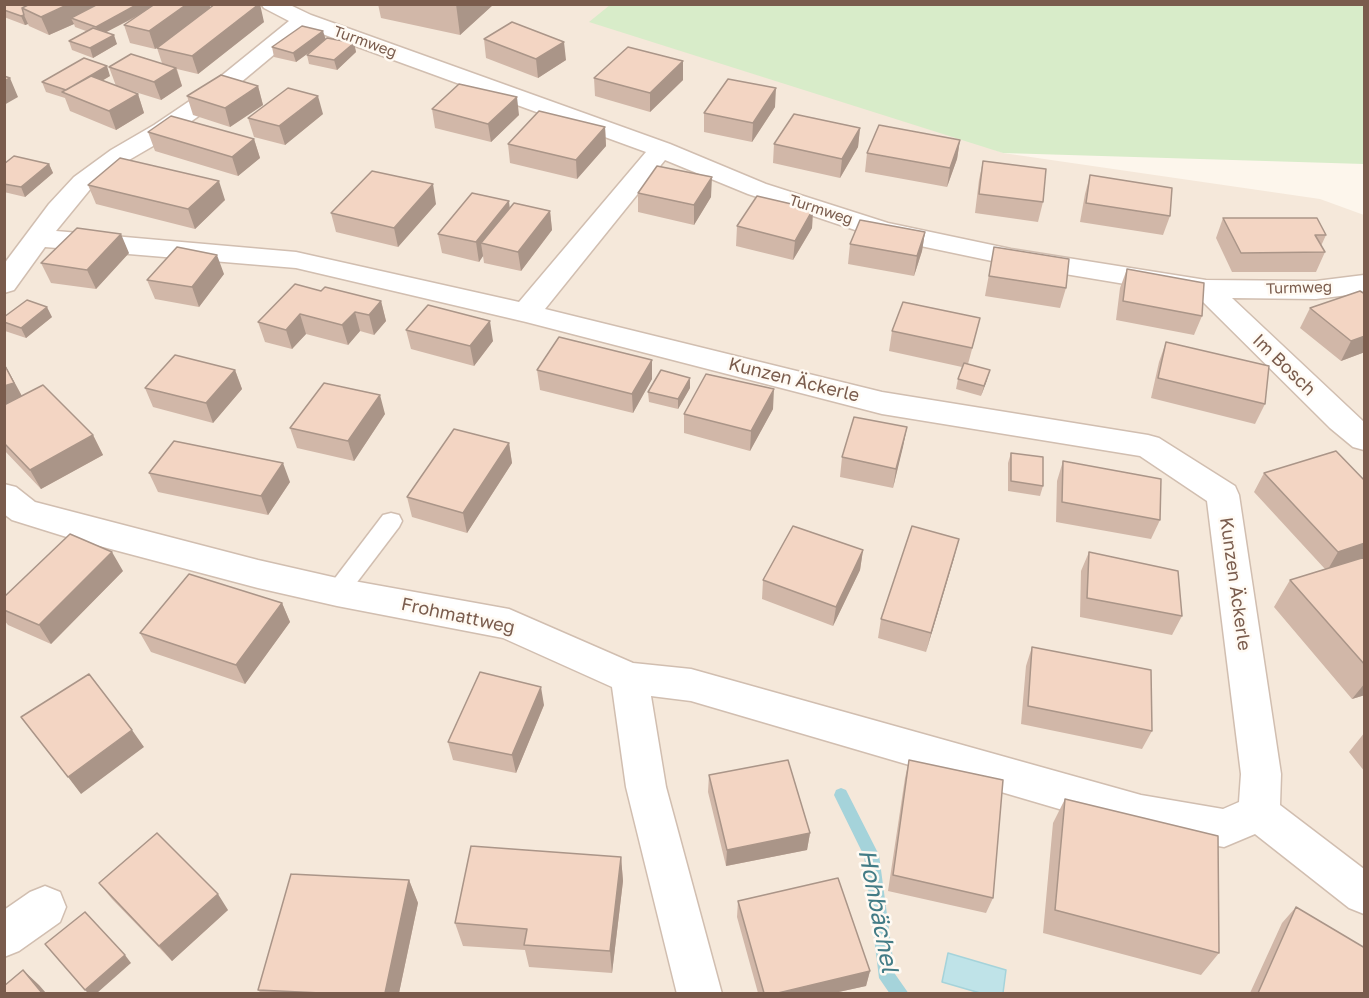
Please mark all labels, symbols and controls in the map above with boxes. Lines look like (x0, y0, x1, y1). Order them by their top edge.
street label: Turmweg (331, 22, 399, 62)
street label: Turmweg (787, 191, 855, 229)
street label: Turmweg (1266, 278, 1332, 298)
street label: Im Bosch (1248, 330, 1320, 400)
street label: Kunzen Äckerle (726, 353, 862, 407)
street label: Kunzen Äckerle (1215, 516, 1255, 652)
street label: Frohmattweg (399, 593, 517, 639)
water label: Hohbächel (852, 847, 904, 975)

